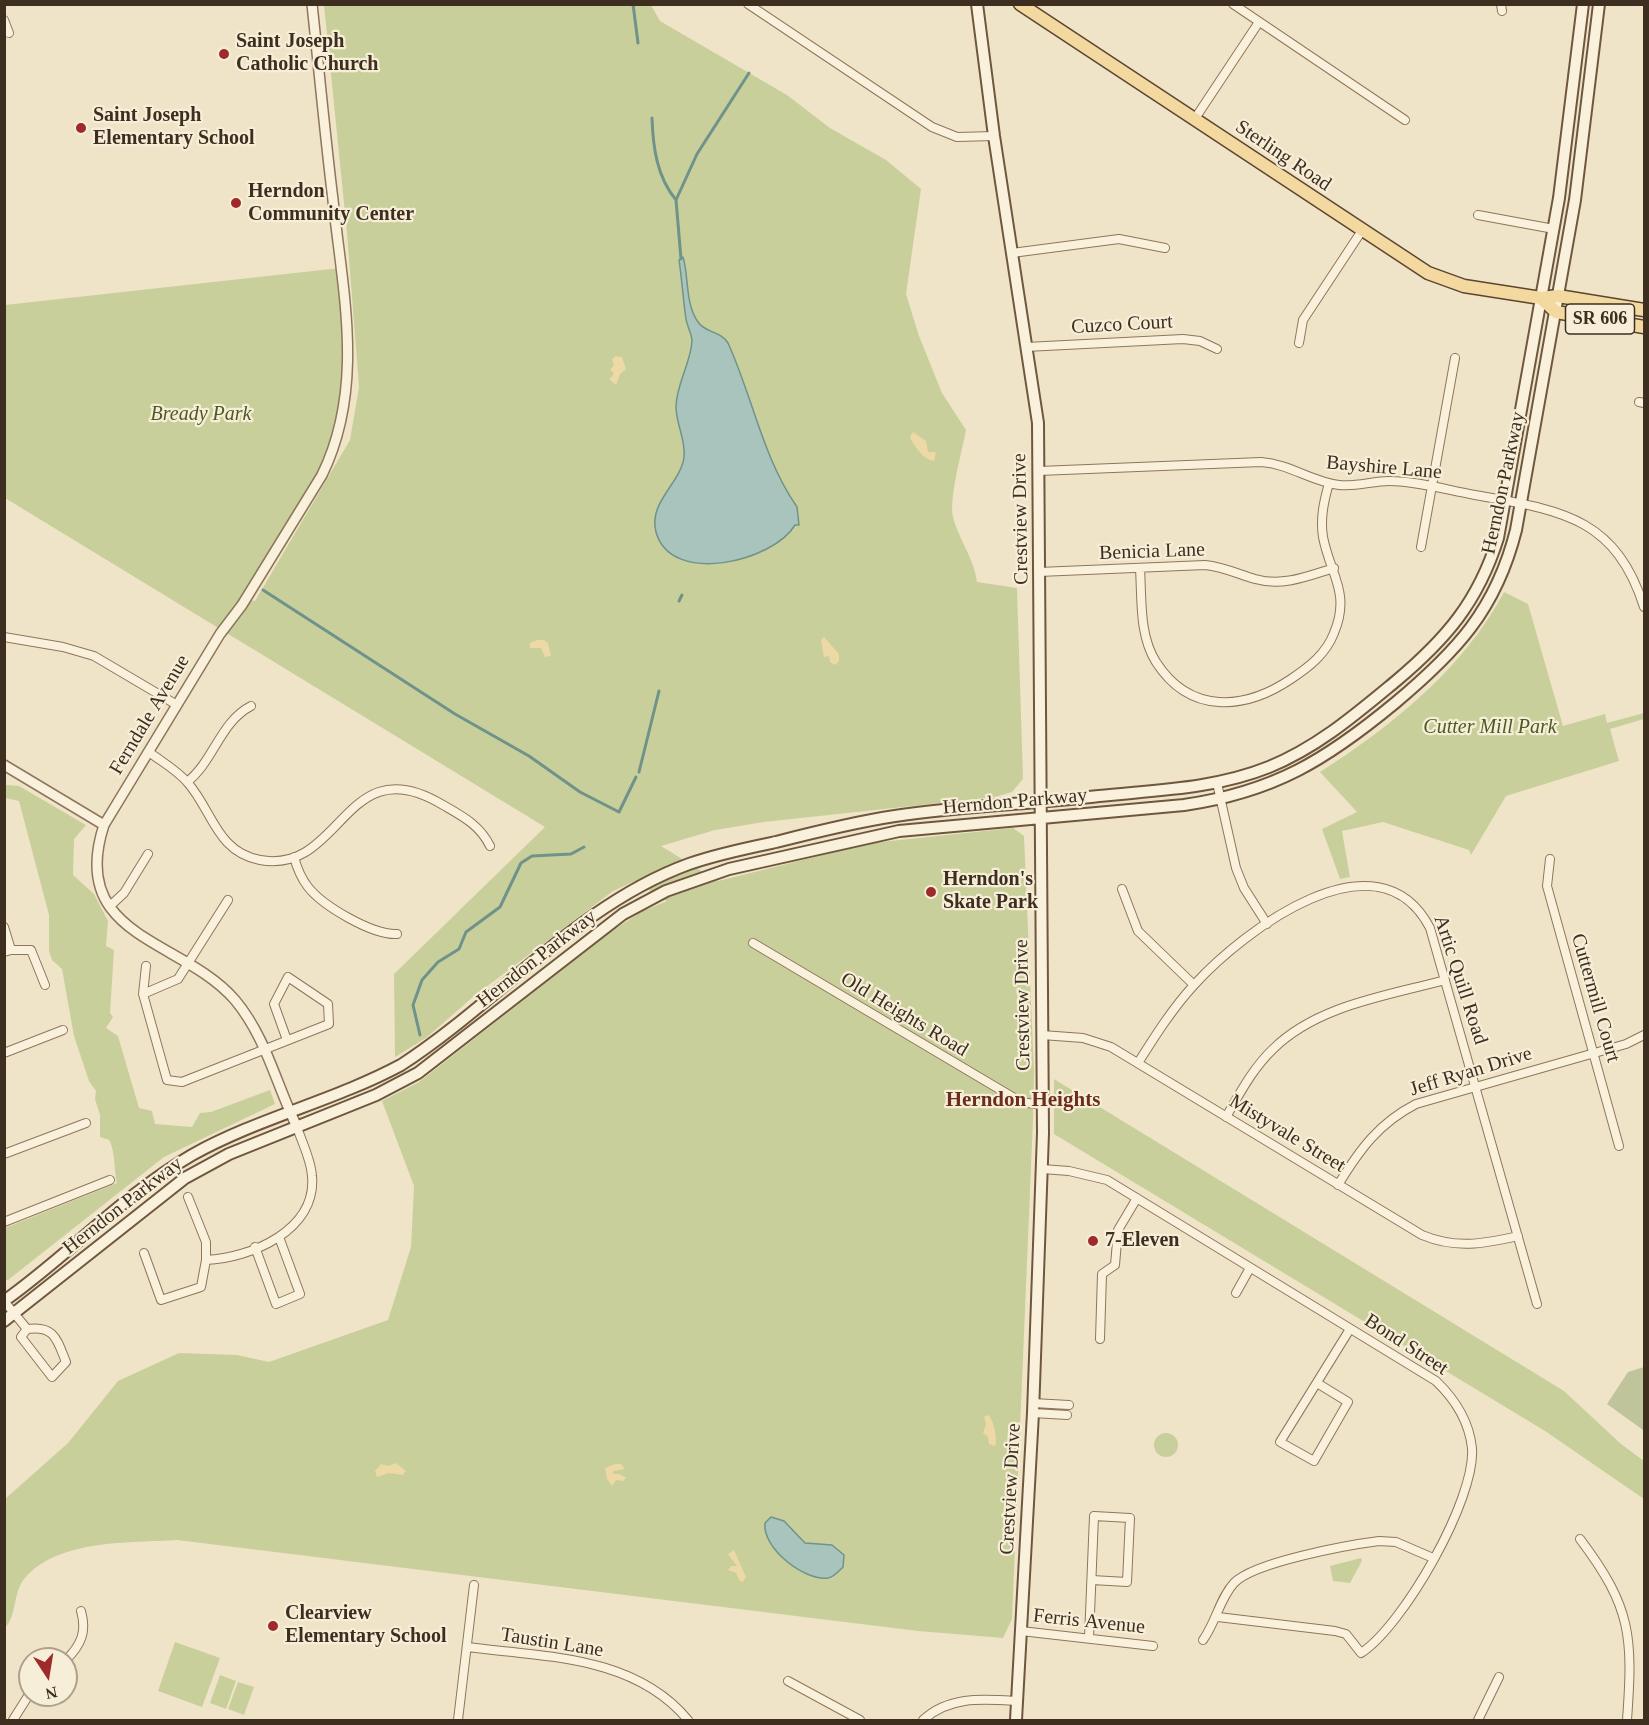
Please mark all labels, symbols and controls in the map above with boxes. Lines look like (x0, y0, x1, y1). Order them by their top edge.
place label: Saint Joseph Catholic Church (236, 30, 378, 77)
marker: Saint Joseph Catholic Church (217, 47, 231, 61)
place label: Saint Joseph Elementary School (93, 104, 255, 151)
street label: Sterling Road (1230, 115, 1336, 197)
marker: Saint Joseph Elementary School (74, 121, 88, 135)
place label: Herndon Community Center (248, 180, 414, 227)
marker: Herndon Community Center (229, 196, 243, 210)
road number: SR 606 (1566, 304, 1634, 334)
street label: Cuzco Court (1071, 310, 1173, 340)
park label: Bready Park (151, 403, 251, 427)
street label: Herndon Parkway (1477, 410, 1531, 556)
street label: Bayshire Lane (1325, 451, 1443, 485)
street label: Crestview Drive (1008, 453, 1034, 585)
street label: Benicia Lane (1099, 538, 1205, 566)
street label: Ferndale Avenue (105, 651, 195, 779)
park label: Cutter Mill Park (1423, 716, 1557, 740)
street label: Herndon Parkway (942, 784, 1088, 820)
place label: Herndon's Skate Park (943, 868, 1038, 915)
marker: Herndon's Skate Park (924, 885, 938, 899)
street label: Herndon Parkway (472, 905, 602, 1013)
street label: Artic Quill Road (1428, 912, 1492, 1048)
street label: Cuttermill Court (1565, 931, 1625, 1065)
street label: Crestview Drive (1010, 939, 1036, 1071)
street label: Old Heights Road (836, 968, 972, 1062)
street label: Jeff Ryan Drive (1407, 1042, 1535, 1102)
district label: Herndon Heights (946, 1088, 1100, 1114)
street label: Mistyvale Street (1224, 1090, 1350, 1178)
street label: Herndon Parkway (58, 1152, 188, 1260)
place label: 7-Eleven (1105, 1229, 1179, 1253)
marker: 7-Eleven (1086, 1234, 1100, 1248)
street label: Bond Street (1360, 1309, 1452, 1381)
street label: Crestview Drive (996, 1423, 1026, 1555)
place label: Clearview Elementary School (285, 1602, 447, 1649)
street label: Ferris Avenue (1032, 1604, 1146, 1640)
marker: Clearview Elementary School (266, 1619, 280, 1633)
street label: Taustin Lane (499, 1623, 605, 1663)
north arrow (18, 1647, 78, 1707)
text: N (44, 1684, 59, 1703)

